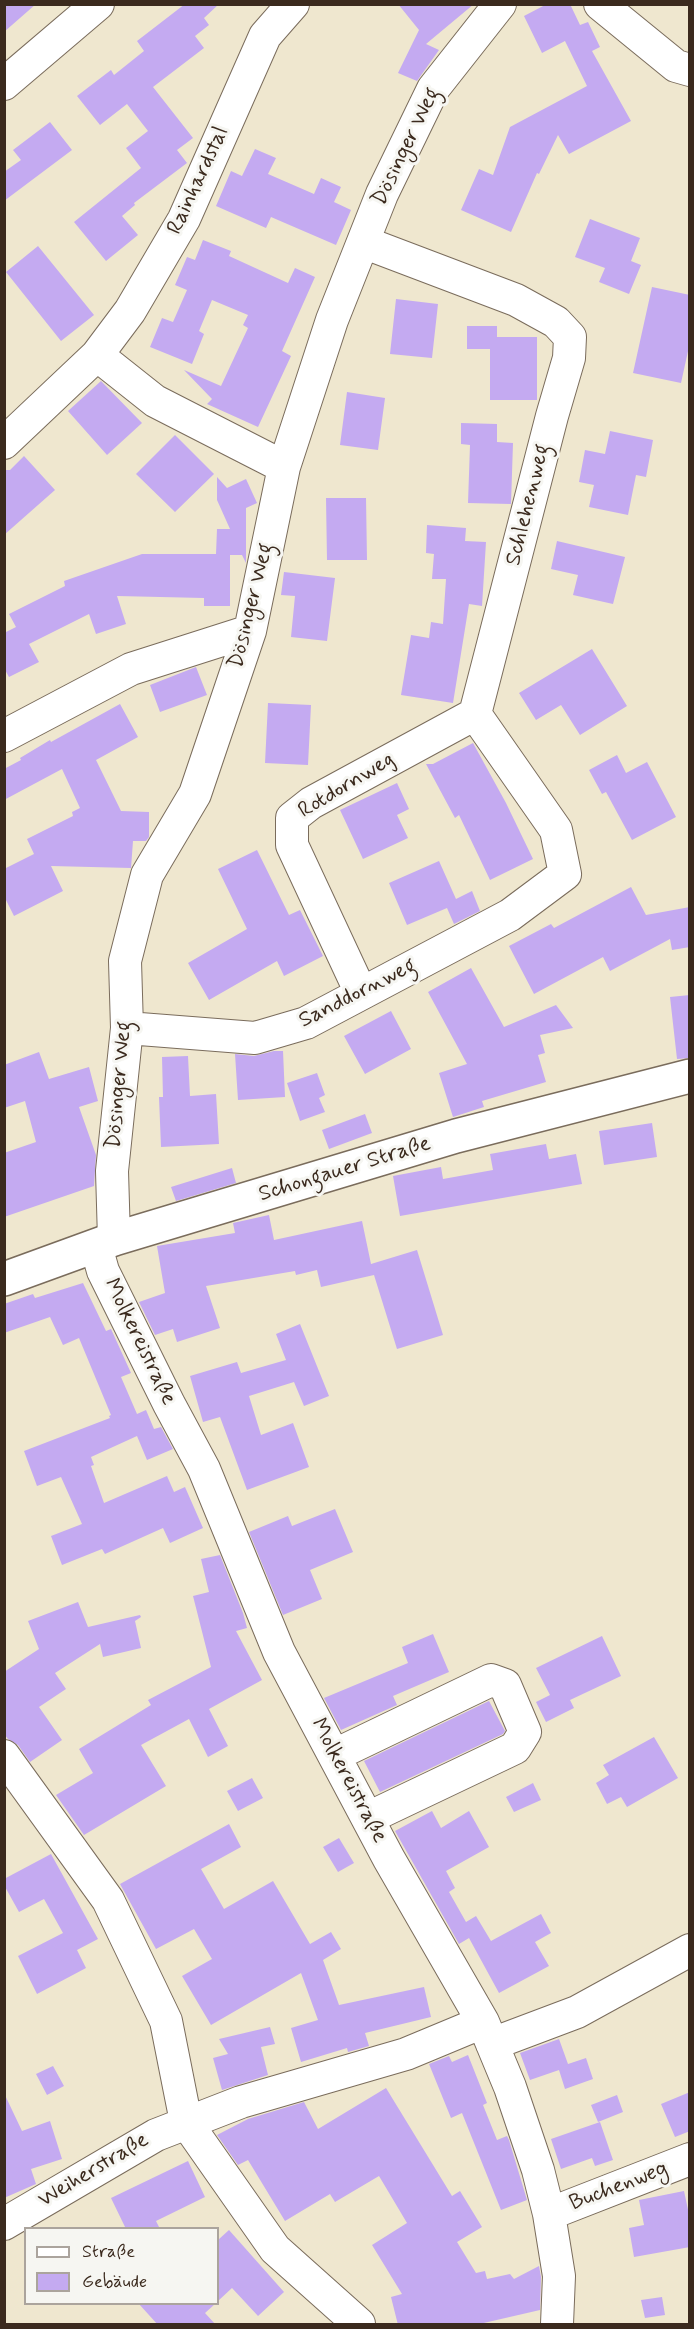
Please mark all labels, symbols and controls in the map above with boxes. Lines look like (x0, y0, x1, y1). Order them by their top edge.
street label: Dösinger Weg (367, 84, 447, 210)
street label: Rainhardstal (162, 123, 236, 239)
street label: Schlehenweg (501, 441, 557, 569)
street label: Dösinger Weg (224, 541, 280, 671)
street label: Rotdornweg (294, 747, 400, 825)
street label: Sanddornweg (295, 953, 421, 1035)
street label: Dösinger Weg (101, 1020, 139, 1150)
street label: Schongauer Straße (256, 1131, 434, 1209)
street label: Molkereistraße (97, 1274, 181, 1410)
street label: Molkereistraße (304, 1714, 392, 1848)
street label: Weiherstraße (34, 2128, 154, 2214)
street label: Buchenweg (566, 2156, 672, 2218)
legend (24, 2227, 219, 2305)
text: Straße (82, 2240, 135, 2264)
text: Gebäude (82, 2270, 147, 2294)

